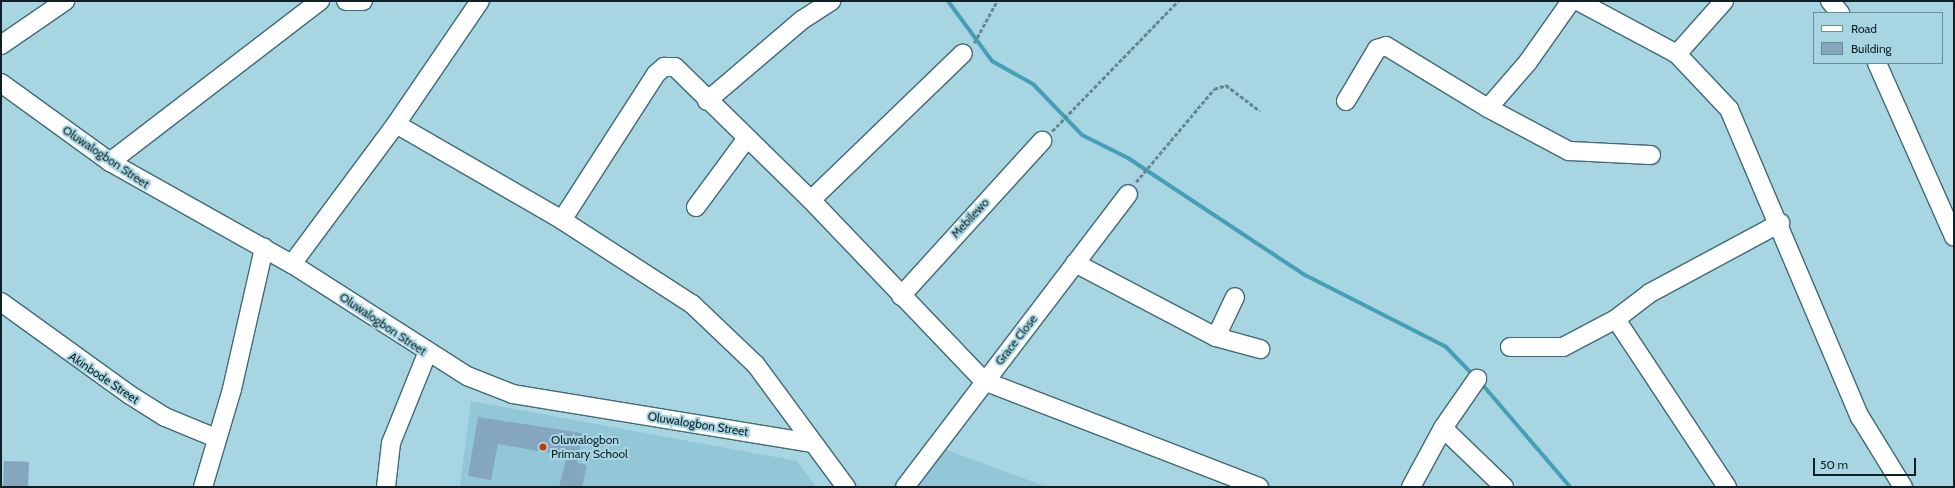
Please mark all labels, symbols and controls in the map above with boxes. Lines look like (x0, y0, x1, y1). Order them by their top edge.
legend (1813, 12, 1943, 64)
text: Road (1851, 21, 1877, 36)
text: Building (1851, 41, 1892, 56)
street label: Oluwalogbon Street (60, 123, 152, 191)
street label: Mebilewo (948, 195, 992, 241)
street label: Oluwalogbon Street (337, 290, 429, 358)
street label: Grace Close (992, 312, 1040, 368)
street label: Akinbode Street (66, 349, 142, 407)
street label: Oluwalogbon Street (647, 409, 749, 439)
place label: Oluwalogbon Primary School (551, 433, 628, 461)
marker: Oluwalogbon Primary School (538, 442, 548, 452)
scale bar (1815, 450, 1918, 476)
text: 50 m (1820, 457, 1848, 472)

